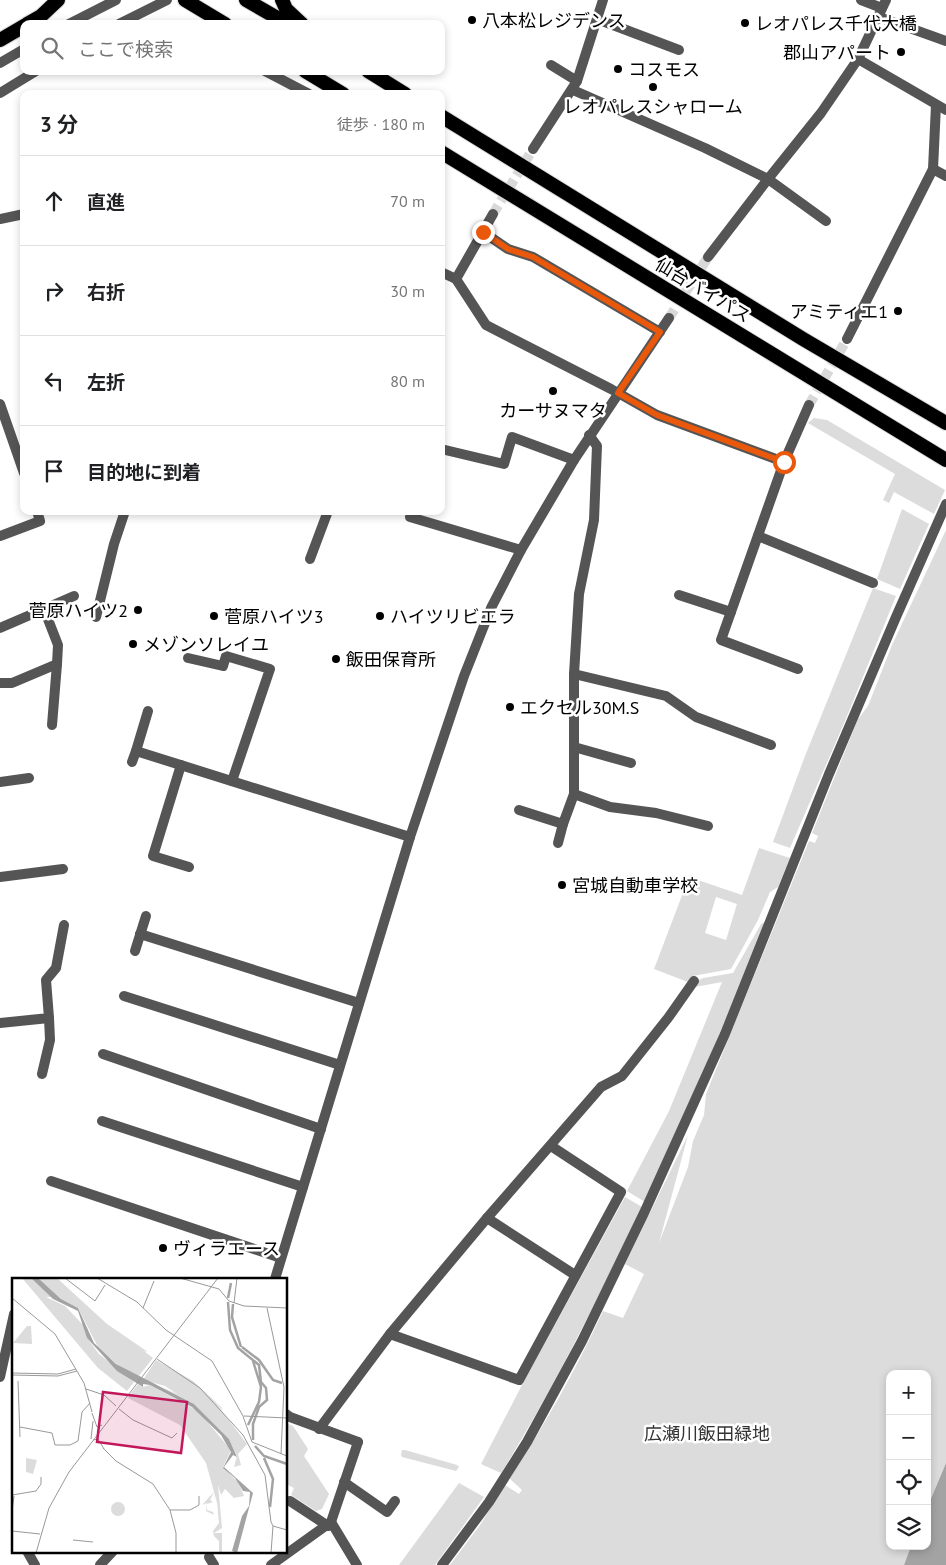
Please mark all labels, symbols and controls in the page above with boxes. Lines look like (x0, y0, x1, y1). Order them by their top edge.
place label: 八本松レジデンス (482, 9, 626, 32)
place label: レオパレス千代大橋 (755, 12, 917, 35)
marker: 八本松レジデンス (466, 14, 478, 26)
marker: レオパレス千代大橋 (739, 17, 751, 29)
search box (20, 20, 445, 75)
icon: search (38, 34, 66, 62)
text: ここで検索 (78, 37, 173, 61)
place label: 郡山アパート (783, 41, 891, 64)
marker: 郡山アパート (895, 46, 907, 58)
place label: コスモス (628, 58, 700, 81)
marker: コスモス (612, 63, 624, 75)
marker: レオパレスシャローム (647, 81, 659, 93)
place label: レオパレスシャローム (563, 95, 743, 118)
text: 3 分 (40, 111, 78, 138)
text: 徒歩 · 180 m (337, 114, 425, 134)
icon: ahead (40, 187, 68, 215)
text: 直進 (87, 190, 125, 214)
text: 70 m (390, 191, 425, 211)
route end (472, 221, 495, 244)
street label: 仙台バイパス (651, 252, 755, 328)
icon: right (40, 277, 68, 305)
text: 右折 (87, 280, 125, 304)
text: 30 m (390, 281, 425, 301)
place label: アミティエ1 (790, 300, 888, 323)
marker: アミティエ1 (892, 305, 904, 317)
icon: left (40, 367, 68, 395)
text: 左折 (87, 370, 125, 394)
text: 80 m (390, 371, 425, 391)
marker: カーサヌマタ (547, 385, 559, 397)
place label: カーサヌマタ (499, 399, 607, 422)
route start (773, 451, 796, 474)
icon: arrive (40, 457, 68, 485)
text: 目的地に到着 (87, 460, 201, 484)
place label: 菅原ハイツ2 (29, 599, 128, 622)
marker: 菅原ハイツ2 (132, 604, 144, 616)
place label: 菅原ハイツ3 (224, 605, 323, 628)
place label: ハイツリビエラ (390, 605, 516, 628)
marker: 菅原ハイツ3 (208, 610, 220, 622)
marker: ハイツリビエラ (374, 610, 386, 622)
place label: メゾンソレイユ (143, 633, 269, 656)
marker: メゾンソレイユ (127, 638, 139, 650)
place label: 飯田保育所 (346, 648, 436, 671)
marker: 飯田保育所 (330, 653, 342, 665)
place label: エクセル30M.S (520, 696, 639, 719)
marker: エクセル30M.S (504, 701, 516, 713)
place label: 宮城自動車学校 (572, 874, 698, 897)
marker: 宮城自動車学校 (556, 879, 568, 891)
place label: ヴィラエース (173, 1237, 280, 1260)
marker: ヴィラエース (157, 1242, 169, 1254)
inset map (12, 1278, 288, 1552)
map controls (886, 1370, 931, 1550)
button: + (886, 1370, 931, 1415)
button: − (886, 1415, 931, 1460)
park label: 広瀬川飯田緑地 (644, 1422, 770, 1445)
button: locate (886, 1460, 931, 1505)
button: layers (886, 1505, 931, 1550)

